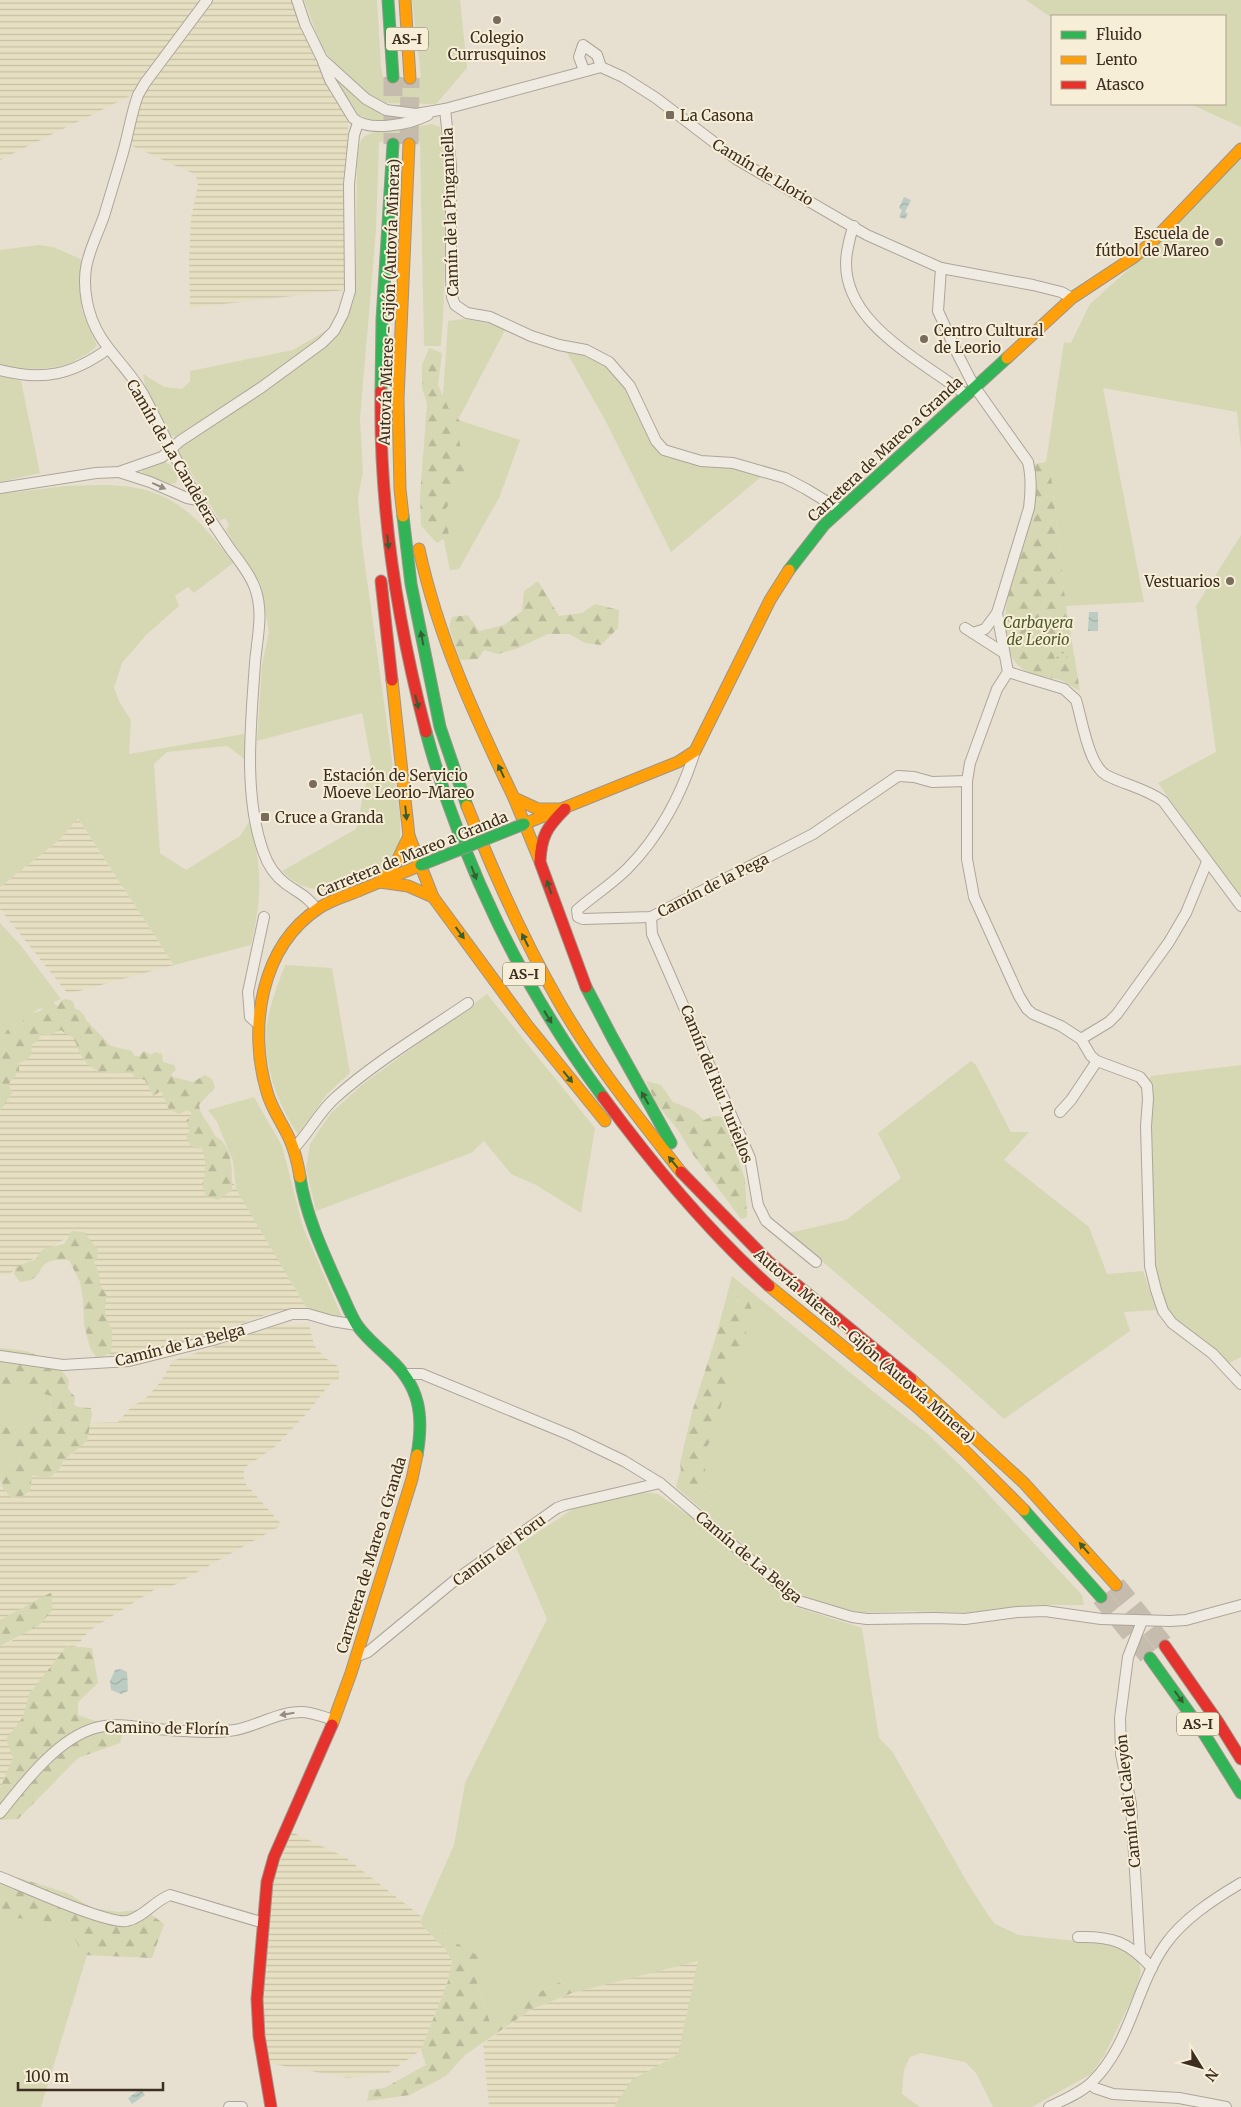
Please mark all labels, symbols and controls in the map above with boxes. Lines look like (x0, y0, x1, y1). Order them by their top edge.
marker: Colegio Currusquinos (491, 14, 503, 26)
legend (1051, 15, 1226, 105)
text: Fluido (1096, 25, 1142, 44)
road number: AS-I (386, 28, 428, 50)
place label: Colegio Currusquinos (448, 28, 546, 64)
text: Lento (1096, 50, 1138, 69)
text: Atasco (1095, 75, 1144, 94)
place label: La Casona (680, 106, 753, 125)
marker: La Casona (664, 109, 676, 121)
street label: Camín de la Pinganiella (438, 127, 462, 297)
street label: Camín de Llorio (709, 134, 817, 210)
street label: Autovía Mieres - Gijón (Autovía Minera) (374, 158, 404, 447)
place label: Escuela de fútbol de Mareo (1095, 224, 1209, 260)
marker: Escuela de fútbol de Mareo (1213, 236, 1225, 248)
place label: Centro Cultural de Leorio (934, 321, 1044, 357)
marker: Centro Cultural de Leorio (918, 333, 930, 345)
street label: Carretera de Mareo a Granda (804, 372, 966, 526)
street label: Camín de La Candelera (123, 376, 221, 528)
one-way arrow (152, 483, 166, 491)
one-way arrow (385, 535, 393, 551)
place label: Vestuarios (1144, 572, 1220, 591)
marker: Vestuarios (1224, 575, 1236, 587)
park label: Carbayera de Leorio (1003, 613, 1073, 649)
one-way arrow (418, 631, 426, 646)
one-way arrow (413, 695, 421, 710)
one-way arrow (497, 764, 505, 778)
place label: Estación de Servicio Moeve Leorio-Mareo (323, 766, 475, 802)
marker: Estación de Servicio Moeve Leorio-Mareo (307, 778, 319, 790)
one-way arrow (402, 805, 410, 821)
street label: Carretera de Mareo a Granda (314, 807, 510, 901)
place label: Cruce a Granda (275, 808, 384, 827)
marker: Cruce a Granda (259, 811, 271, 823)
street label: Camín de la Pega (654, 849, 772, 921)
one-way arrow (471, 865, 478, 880)
one-way arrow (545, 879, 552, 894)
one-way arrow (454, 926, 465, 939)
one-way arrow (521, 933, 529, 947)
road number: AS-I (503, 962, 545, 986)
street label: Camín del Riu Turiellos (677, 1002, 757, 1166)
one-way arrow (543, 1010, 553, 1024)
one-way arrow (562, 1070, 573, 1083)
one-way arrow (641, 1091, 649, 1105)
one-way arrow (668, 1156, 679, 1169)
street label: Autovía Mieres - Gijón (Autovía Minera) (750, 1244, 980, 1447)
street label: Camín de La Belga (113, 1320, 247, 1370)
street label: Carretera de Mareo a Granda (332, 1454, 410, 1656)
street label: Camín de La Belga (692, 1507, 806, 1607)
street label: Camín del Foru (449, 1510, 549, 1590)
one-way arrow (1078, 1543, 1090, 1555)
one-way arrow (1174, 1691, 1184, 1704)
one-way arrow (278, 1711, 294, 1719)
road number: AS-I (1177, 1712, 1219, 1736)
street label: Camino de Florín (105, 1717, 229, 1739)
street label: Camín del Caleyón (1112, 1733, 1144, 1869)
north arrow (1176, 2042, 1226, 2092)
scale bar (18, 2060, 162, 2092)
text: N (1201, 2065, 1222, 2085)
text: 100 m (25, 2067, 69, 2086)

